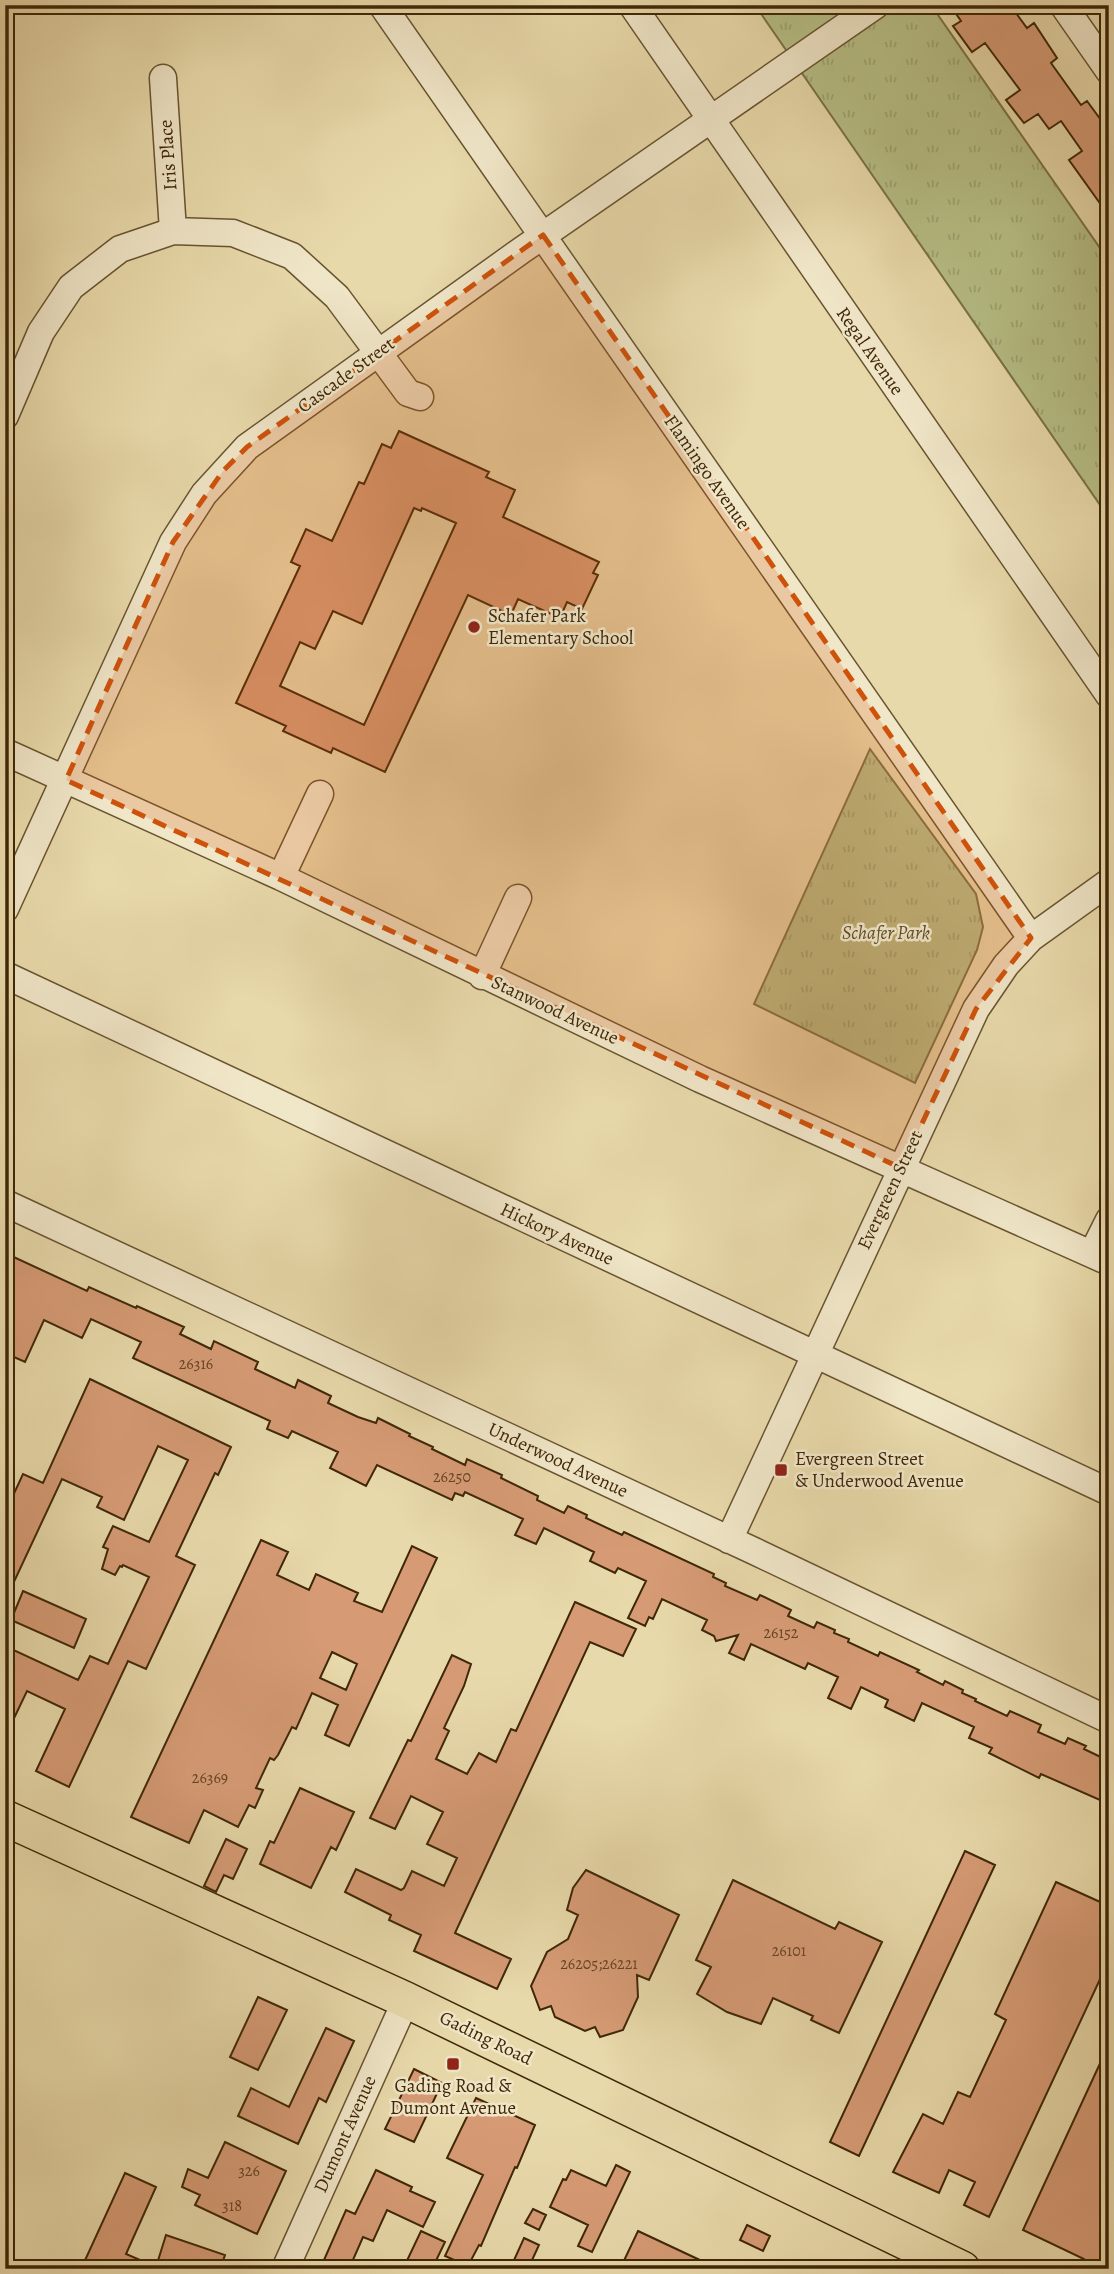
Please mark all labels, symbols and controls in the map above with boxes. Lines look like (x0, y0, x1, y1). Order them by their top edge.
street label: Iris Place (153, 119, 183, 191)
street label: Regal Avenue (830, 302, 910, 400)
street label: Cascade Street (292, 331, 400, 419)
street label: Flamingo Avenue (658, 410, 756, 534)
place label: Schafer Park Elementary School (488, 603, 634, 651)
marker: Schafer Park Elementary School (466, 619, 482, 635)
park label: Schafer Park (842, 920, 930, 946)
street label: Stanwood Avenue (487, 969, 623, 1051)
street label: Evergreen Street (851, 1126, 929, 1254)
street label: Hickory Avenue (496, 1196, 618, 1272)
house number: 26316 (179, 1353, 213, 1375)
street label: Underwood Avenue (484, 1416, 632, 1504)
place label: Evergreen Street & Underwood Avenue (795, 1446, 964, 1494)
marker: Evergreen Street & Underwood Avenue (773, 1462, 789, 1478)
house number: 26250 (433, 1466, 471, 1488)
house number: 26152 (764, 1622, 799, 1644)
house number: 26369 (192, 1767, 228, 1789)
house number: 26101 (772, 1940, 807, 1962)
house number: 26205;26221 (560, 1953, 638, 1975)
street label: Gading Road (435, 2004, 537, 2072)
marker: Gading Road & Dumont Avenue (445, 2056, 461, 2072)
street label: Dumont Avenue (308, 2071, 382, 2197)
place label: Gading Road & Dumont Avenue (390, 2073, 516, 2121)
house number: 326 (238, 2160, 260, 2182)
house number: 318 (222, 2195, 242, 2217)

